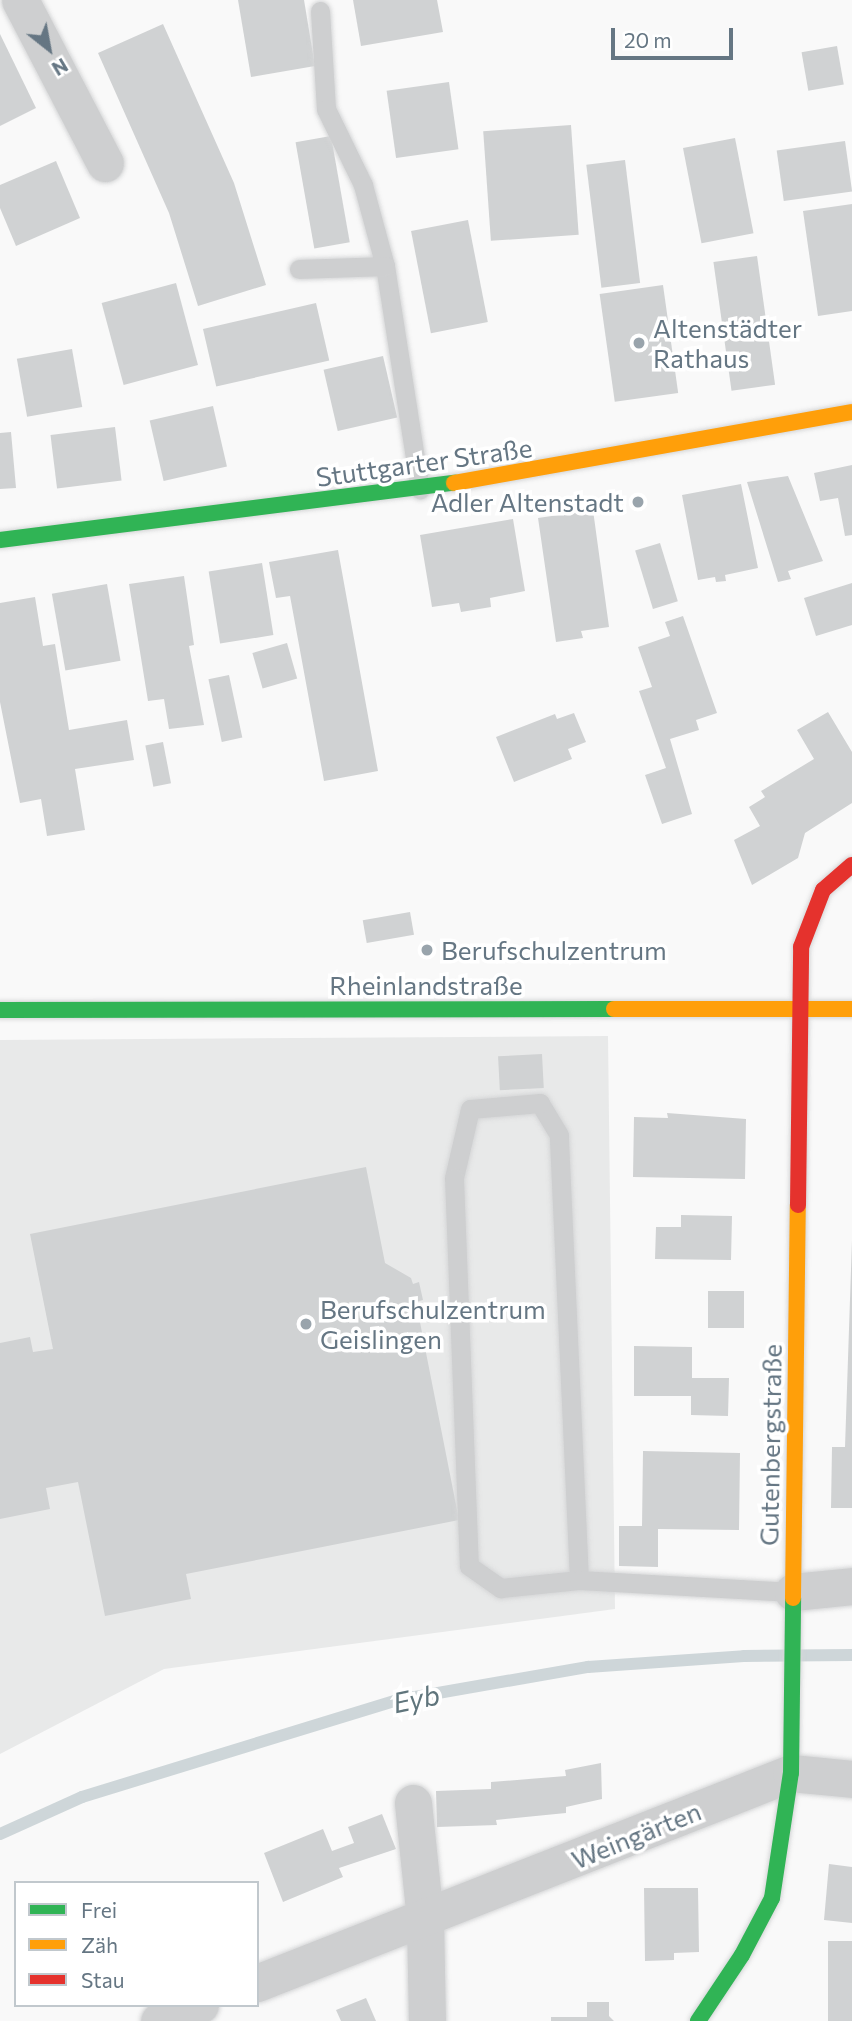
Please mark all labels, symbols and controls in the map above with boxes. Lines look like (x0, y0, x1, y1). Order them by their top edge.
north arrow (14, 14, 84, 84)
scale bar (614, 14, 736, 58)
text: 20 m (624, 27, 672, 52)
text: N (48, 54, 72, 81)
place label: Altenstädter Rathaus (653, 312, 802, 374)
marker: Altenstädter Rathaus (631, 335, 647, 351)
street label: Stuttgarter Straße (314, 431, 534, 493)
place label: Adler Altenstadt (431, 486, 624, 518)
marker: Adler Altenstadt (630, 494, 646, 510)
place label: Berufschulzentrum (441, 934, 667, 966)
marker: Berufschulzentrum (419, 942, 435, 958)
street label: Rheinlandstraße (329, 969, 523, 1001)
place label: Berufschulzentrum Geislingen (320, 1293, 546, 1354)
marker: Berufschulzentrum Geislingen (298, 1316, 314, 1332)
street label: Gutenbergstraße (753, 1344, 787, 1546)
water label: Eyb (389, 1677, 443, 1719)
street label: Weingärten (567, 1795, 705, 1875)
legend (14, 1881, 259, 2007)
text: Frei (81, 1897, 117, 1922)
text: Zäh (81, 1932, 118, 1957)
text: Stau (81, 1967, 124, 1992)

